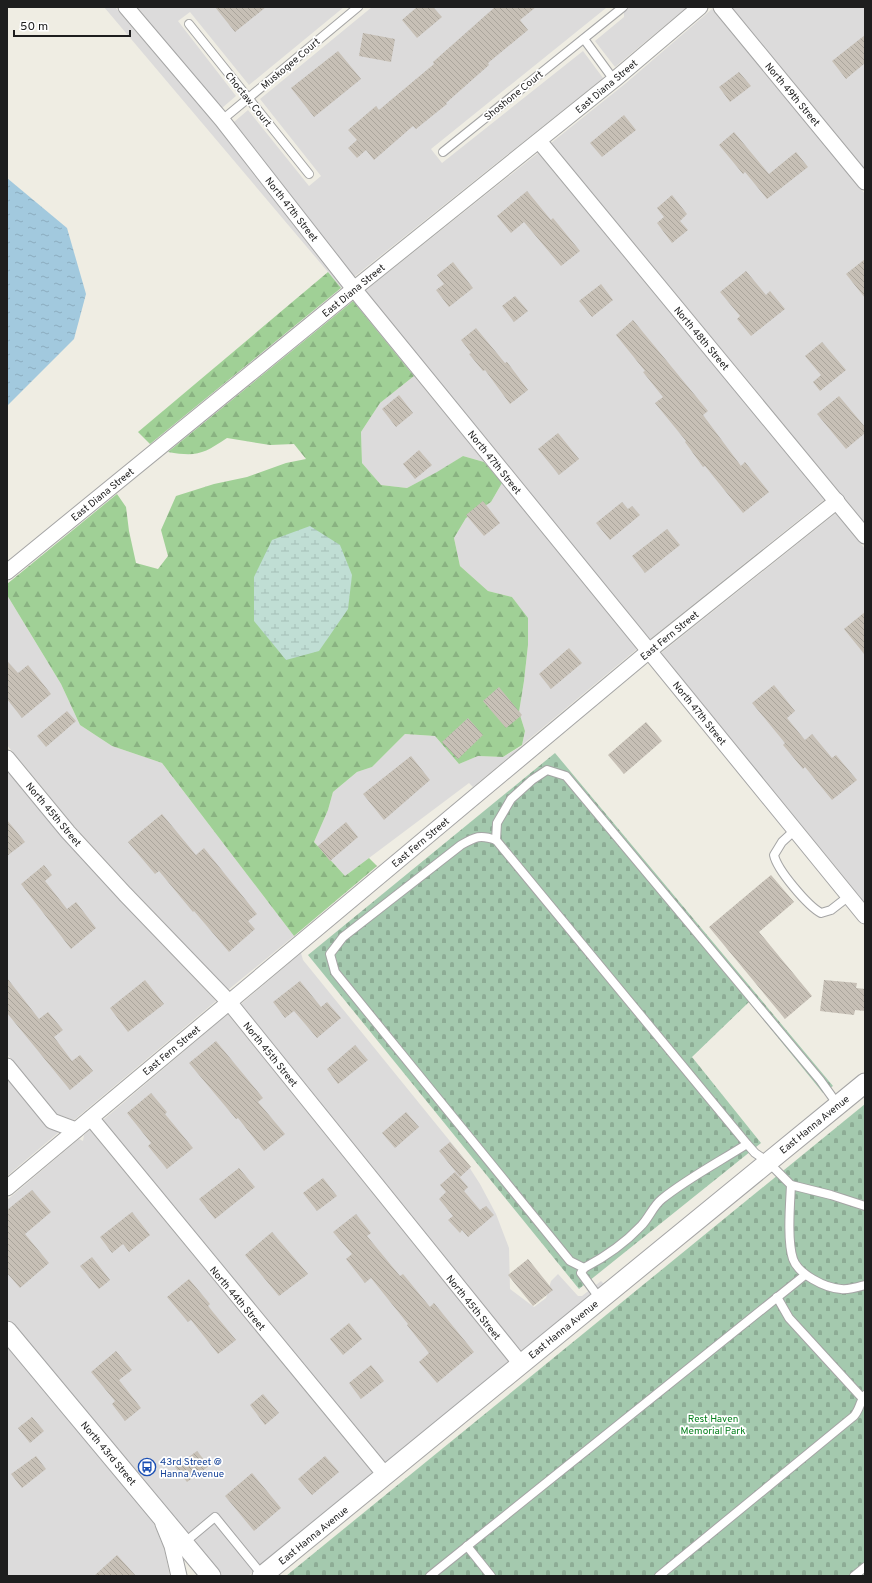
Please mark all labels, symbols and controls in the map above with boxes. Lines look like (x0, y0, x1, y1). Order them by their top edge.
scale bar (14, 12, 130, 38)
text: 50 m (20, 19, 48, 35)
street label: Muskogee Court (259, 35, 323, 93)
street label: East Diana Street (573, 57, 641, 117)
street label: North 49th Street (761, 60, 822, 130)
street label: Shoshone Court (482, 68, 546, 124)
street label: Choctaw Court (222, 70, 274, 130)
street label: North 47th Street (262, 175, 320, 245)
street label: East Diana Street (320, 262, 388, 321)
street label: North 48th Street (670, 304, 732, 374)
street label: North 47th Street (464, 428, 524, 498)
street label: East Diana Street (69, 466, 137, 525)
street label: East Fern Street (638, 608, 702, 664)
street label: North 47th Street (669, 679, 729, 749)
street label: North 45th Street (22, 780, 84, 850)
street label: East Fern Street (389, 815, 453, 871)
street label: North 45th Street (240, 1020, 300, 1090)
street label: East Fern Street (140, 1023, 204, 1079)
street label: East Hanna Avenue (777, 1093, 852, 1157)
street label: North 44th Street (206, 1264, 268, 1334)
street label: North 45th Street (443, 1273, 503, 1343)
street label: East Hanna Avenue (526, 1298, 601, 1362)
park label: Rest Haven Memorial Park (681, 1413, 745, 1438)
street label: North 43rd Street (77, 1419, 139, 1489)
place label: 43rd Street @ Hanna Avenue (160, 1456, 224, 1481)
bus stop icon: 43rd Street @ Hanna Avenue (137, 1457, 157, 1477)
street label: East Hanna Avenue (276, 1504, 351, 1568)

